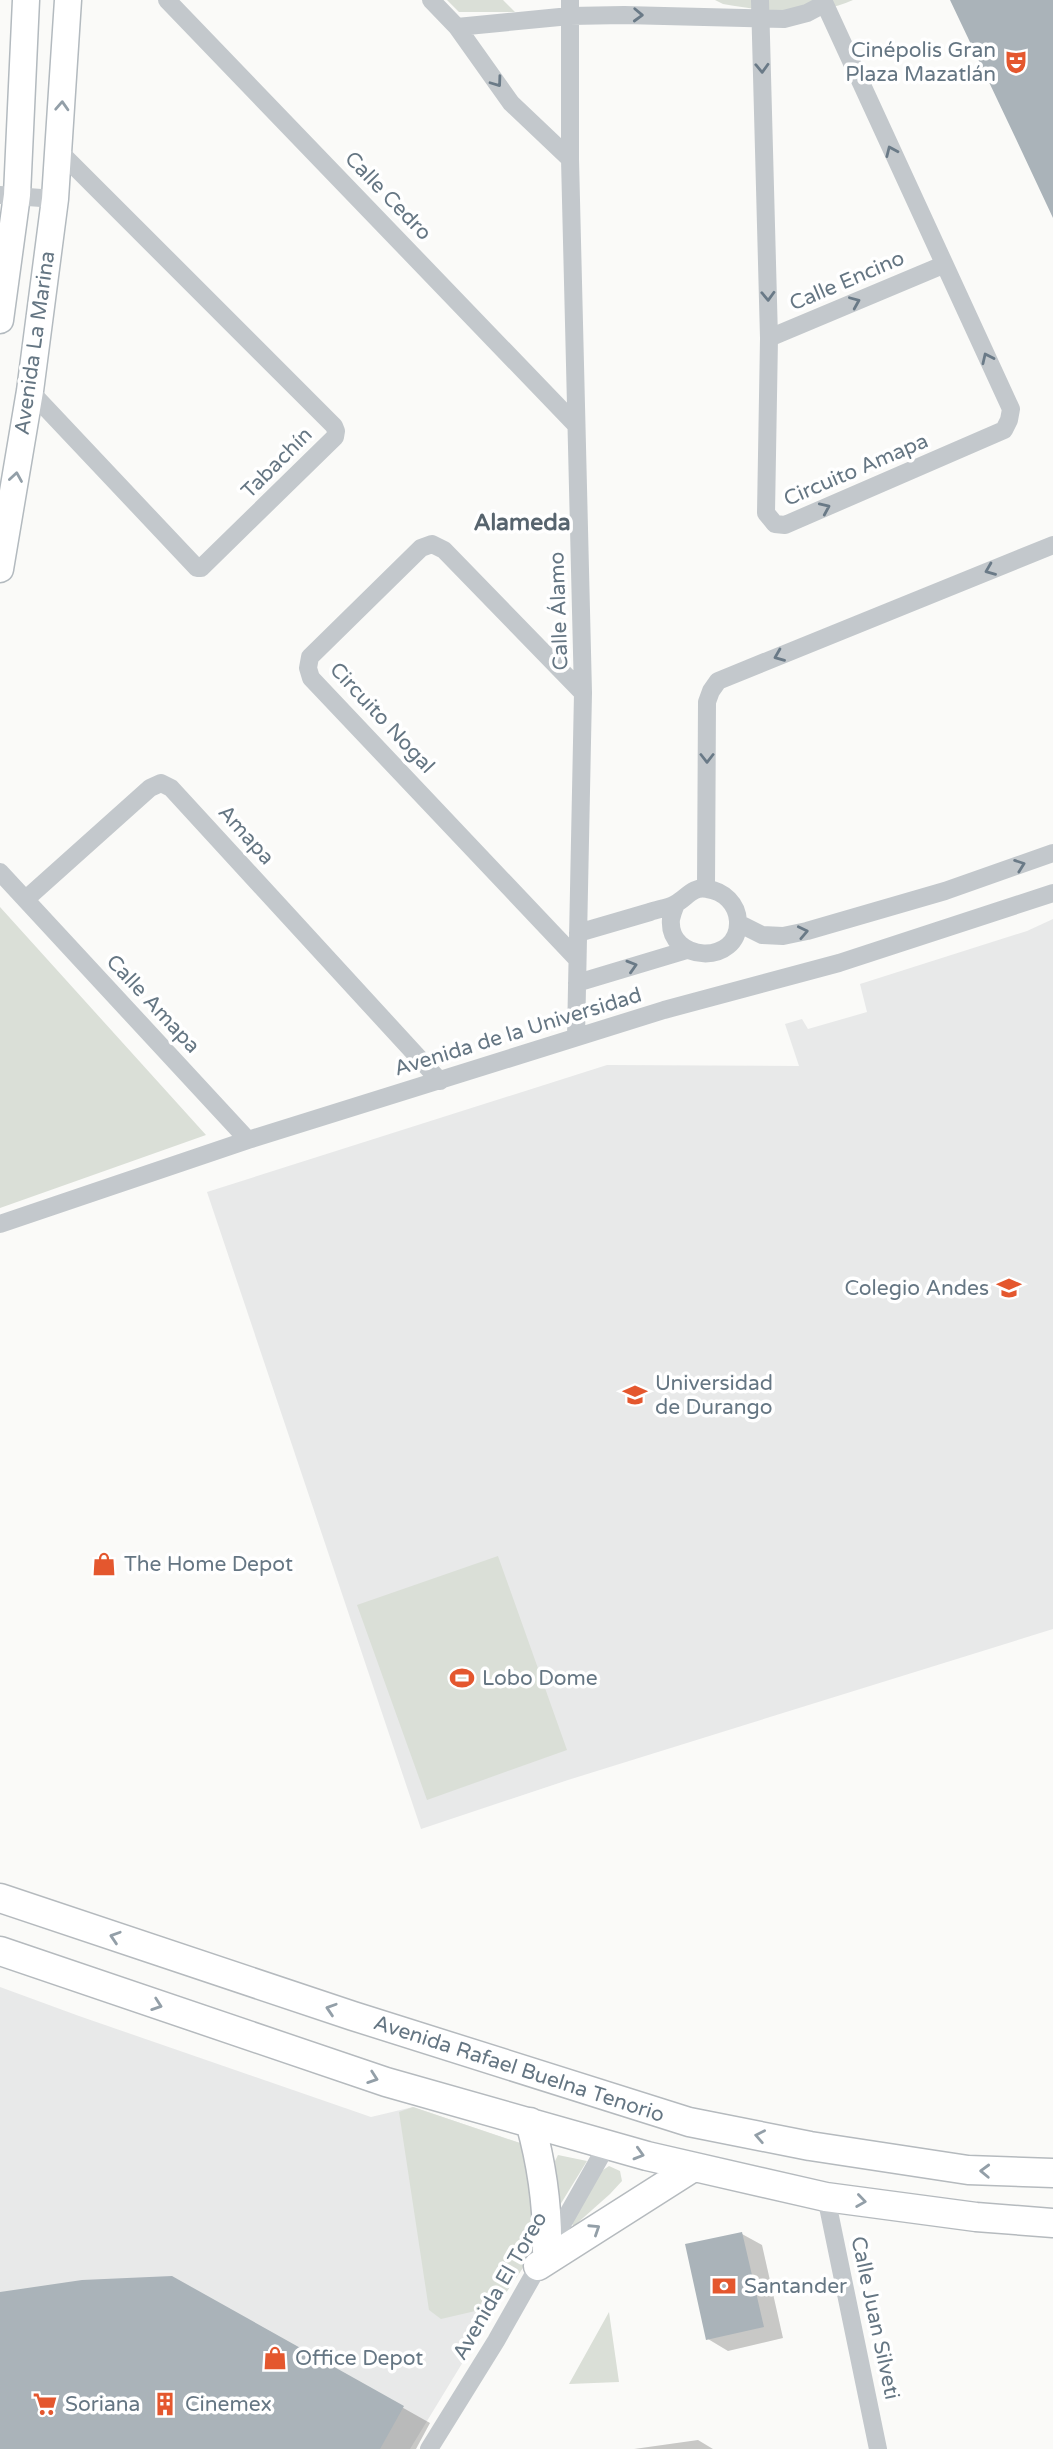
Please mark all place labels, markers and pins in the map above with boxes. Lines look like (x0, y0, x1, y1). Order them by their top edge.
place label: Cinépolis Gran Plaza Mazatlán (845, 38, 996, 87)
theatre icon: Cinépolis Gran Plaza Mazatlán (1002, 48, 1030, 76)
school or university icon: Colegio Andes (995, 1274, 1023, 1302)
place label: Colegio Andes (845, 1276, 989, 1301)
place label: Universidad de Durango (655, 1371, 773, 1420)
school or university icon: Universidad de Durango (621, 1381, 649, 1409)
shop icon: The Home Depot (90, 1550, 118, 1578)
place label: The Home Depot (124, 1552, 293, 1577)
sports icon: Lobo Dome (448, 1664, 476, 1692)
place label: Lobo Dome (482, 1666, 598, 1691)
bank icon: Santander (710, 2272, 738, 2300)
place label: Santander (744, 2274, 847, 2299)
shop icon: Office Depot (261, 2344, 289, 2372)
place label: Office Depot (295, 2346, 423, 2371)
supermarket icon: Soriana (31, 2390, 59, 2418)
building icon: Cinemex (151, 2390, 179, 2418)
place label: Soriana (65, 2392, 140, 2417)
place label: Cinemex (185, 2392, 272, 2417)

